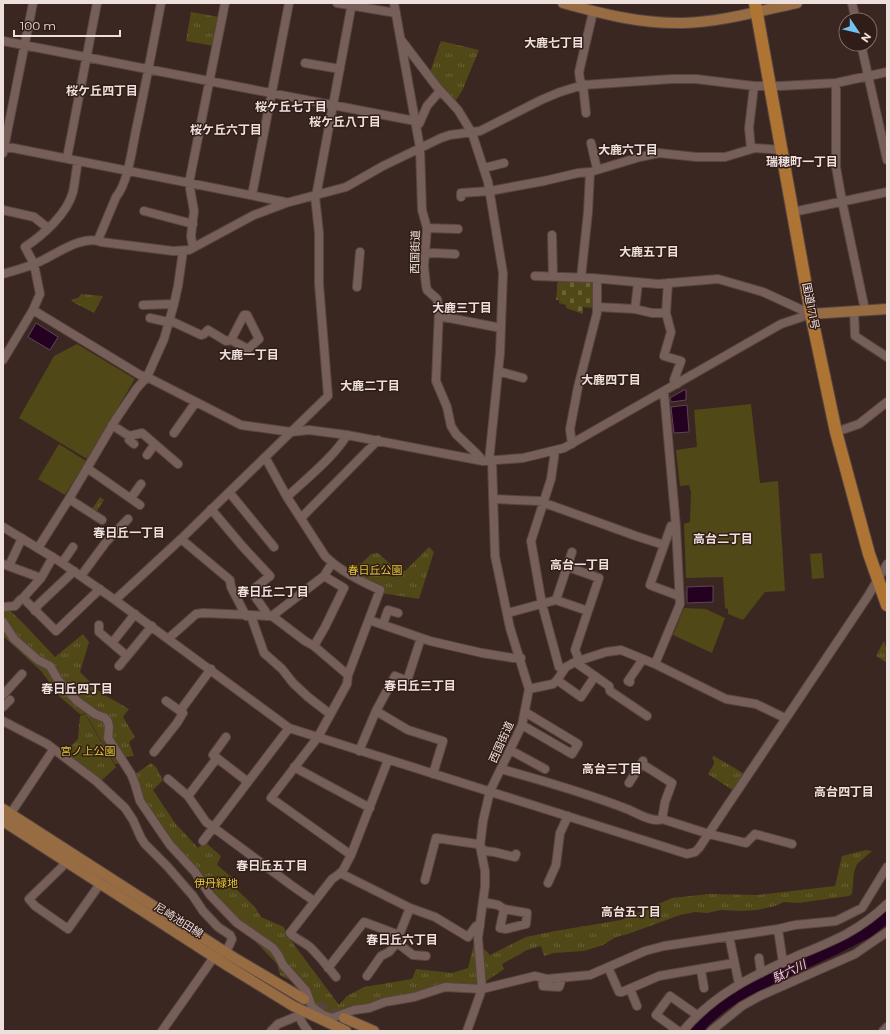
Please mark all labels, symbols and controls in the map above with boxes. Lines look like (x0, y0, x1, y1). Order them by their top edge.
scale bar (14, 12, 120, 38)
north arrow (838, 12, 878, 52)
text: 100 m (20, 18, 56, 33)
text: N (858, 30, 874, 45)
district label: 大鹿七丁目 (524, 35, 584, 50)
district label: 桜ケ丘四丁目 (66, 83, 138, 98)
district label: 桜ケ丘七丁目 (255, 99, 327, 114)
district label: 桜ケ丘八丁目 (309, 114, 381, 129)
district label: 桜ケ丘六丁目 (190, 122, 262, 137)
district label: 大鹿六丁目 (598, 142, 658, 157)
district label: 瑞穂町一丁目 (766, 154, 838, 169)
street label: 西国街道 (408, 230, 422, 274)
district label: 大鹿五丁目 (619, 244, 679, 259)
street label: 国道171号 (800, 281, 822, 331)
district label: 大鹿三丁目 (432, 300, 492, 315)
district label: 大鹿一丁目 (219, 347, 279, 362)
district label: 大鹿四丁目 (581, 372, 641, 387)
district label: 大鹿二丁目 (340, 378, 400, 393)
district label: 春日丘一丁目 (93, 525, 165, 540)
district label: 高台二丁目 (693, 531, 753, 546)
district label: 高台一丁目 (550, 557, 610, 572)
park label: 春日丘公園 (348, 563, 403, 577)
district label: 春日丘二丁目 (237, 584, 309, 599)
district label: 春日丘三丁目 (384, 678, 456, 693)
district label: 春日丘四丁目 (41, 681, 113, 696)
street label: 西国街道 (486, 719, 516, 765)
park label: 宮ノ上公園 (61, 744, 116, 758)
district label: 高台三丁目 (582, 761, 642, 776)
district label: 高台四丁目 (814, 784, 874, 799)
district label: 春日丘五丁目 (236, 858, 308, 873)
park label: 伊丹緑地 (194, 876, 238, 890)
street label: 尼崎池田線 (152, 899, 206, 941)
district label: 高台五丁目 (601, 904, 661, 919)
district label: 春日丘六丁目 (366, 932, 438, 947)
water label: 駄六川 (770, 955, 810, 986)

